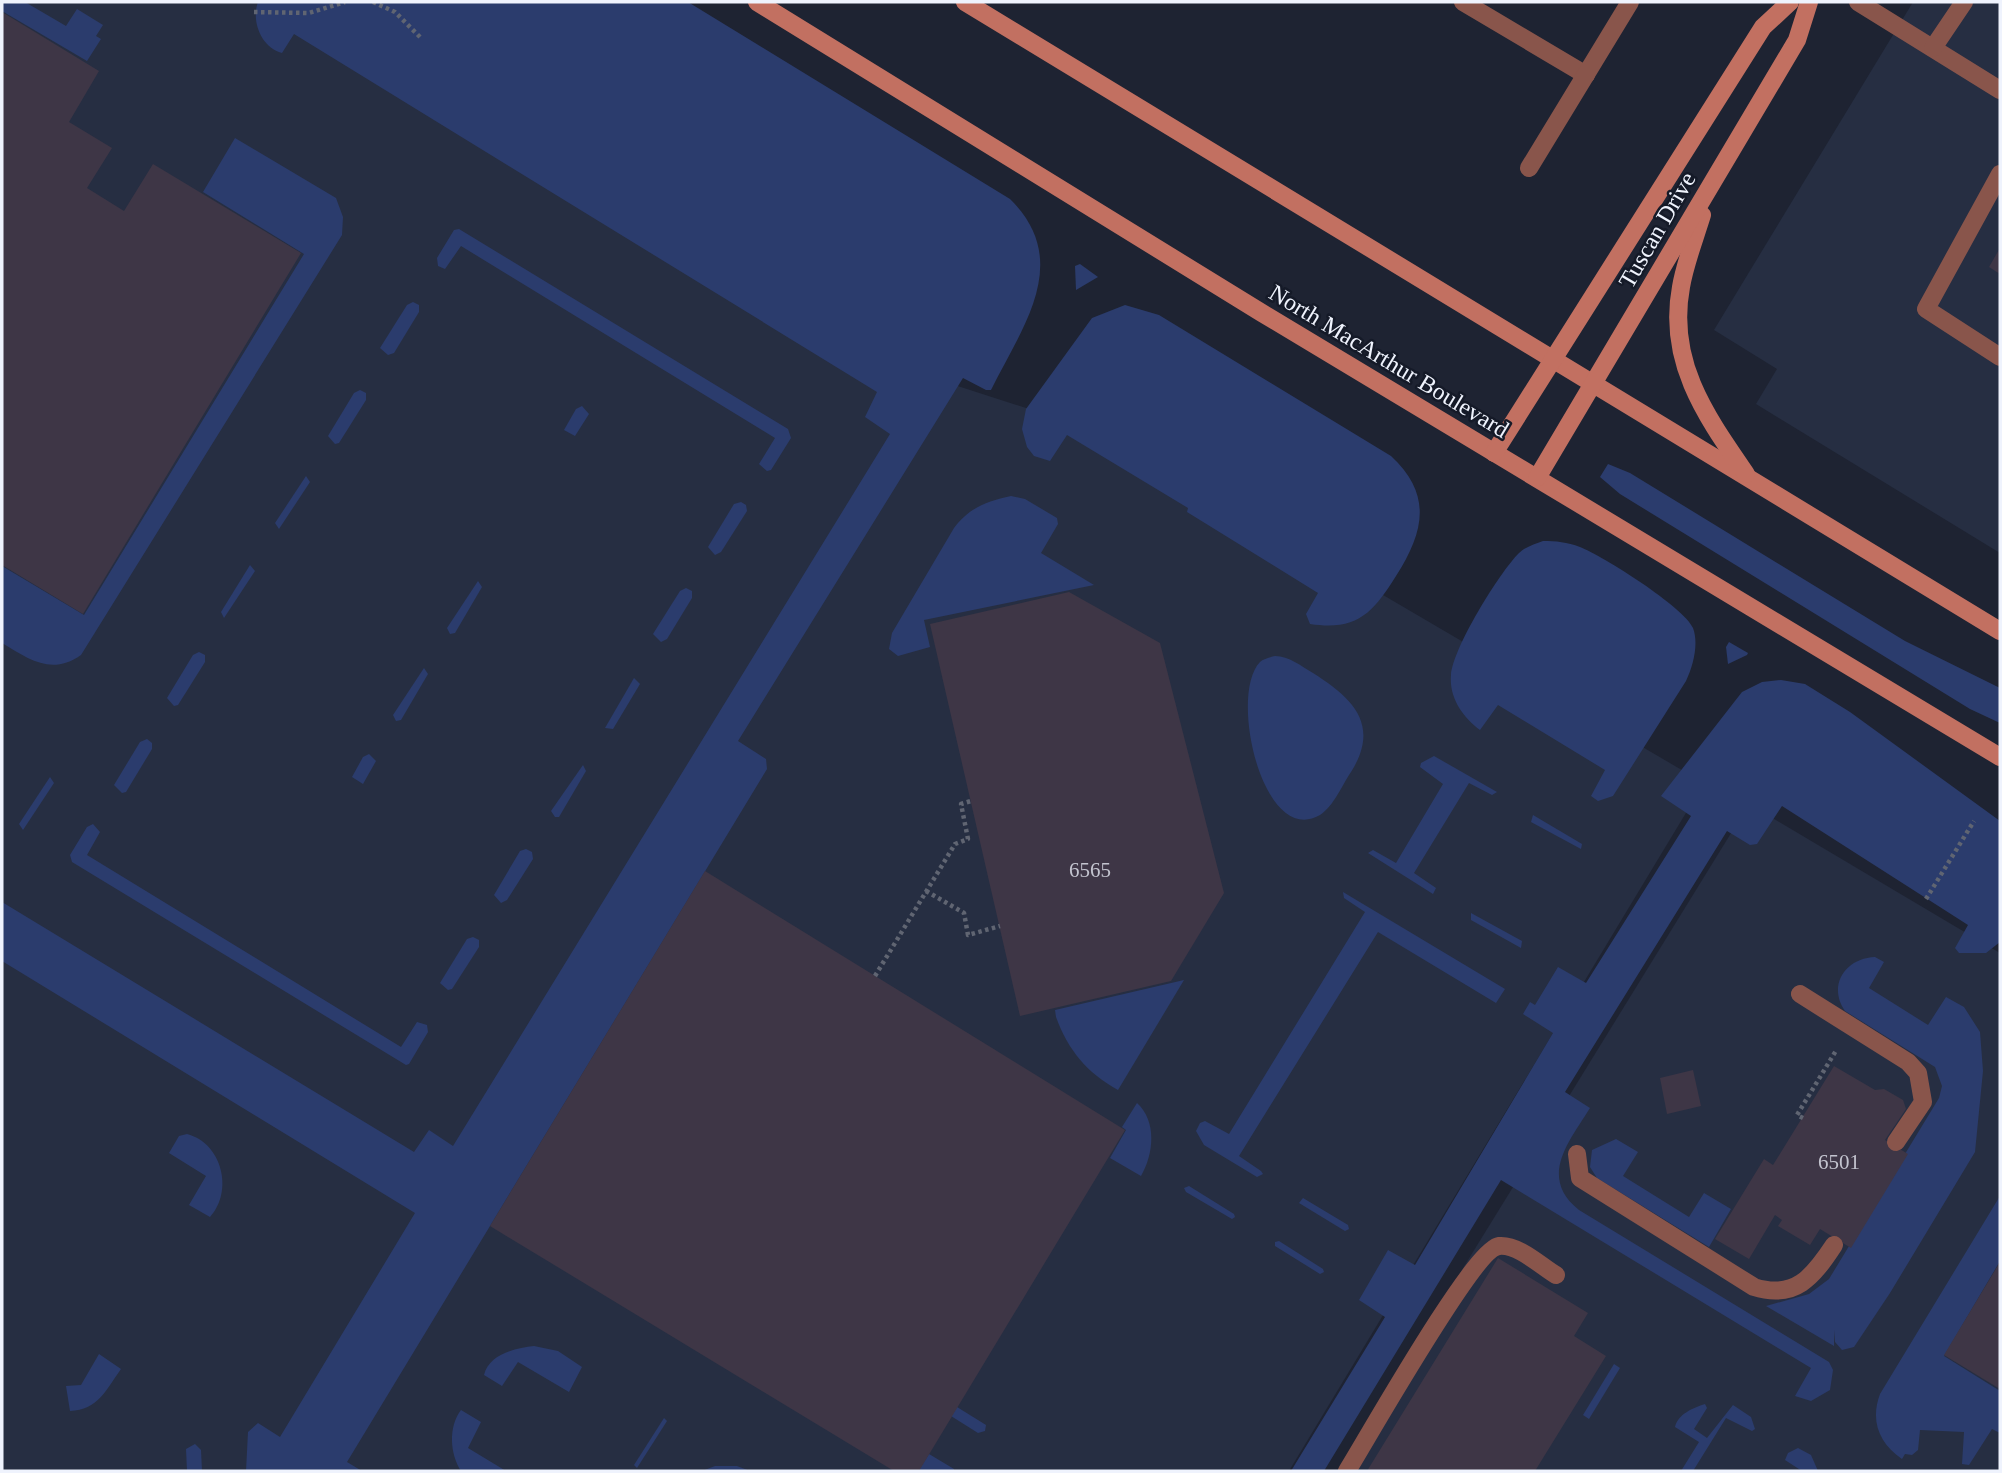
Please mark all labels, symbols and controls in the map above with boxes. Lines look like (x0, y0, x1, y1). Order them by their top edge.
street label: Tuscan Drive (1613, 168, 1701, 292)
street label: North MacArthur Boulevard (1265, 279, 1513, 443)
house number: 6565 (1069, 858, 1111, 882)
house number: 6501 (1818, 1150, 1860, 1174)

